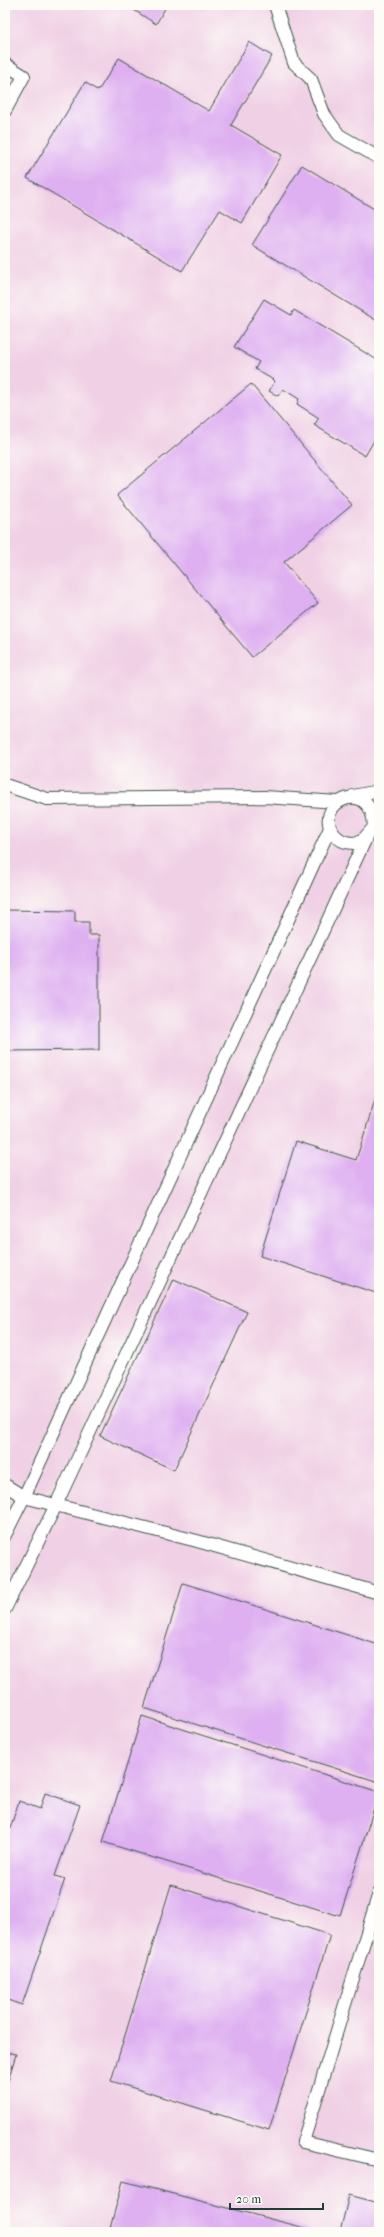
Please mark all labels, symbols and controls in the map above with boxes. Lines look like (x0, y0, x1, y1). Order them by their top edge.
scale bar (230, 2185, 323, 2211)
text: 20 m (236, 2192, 261, 2206)

